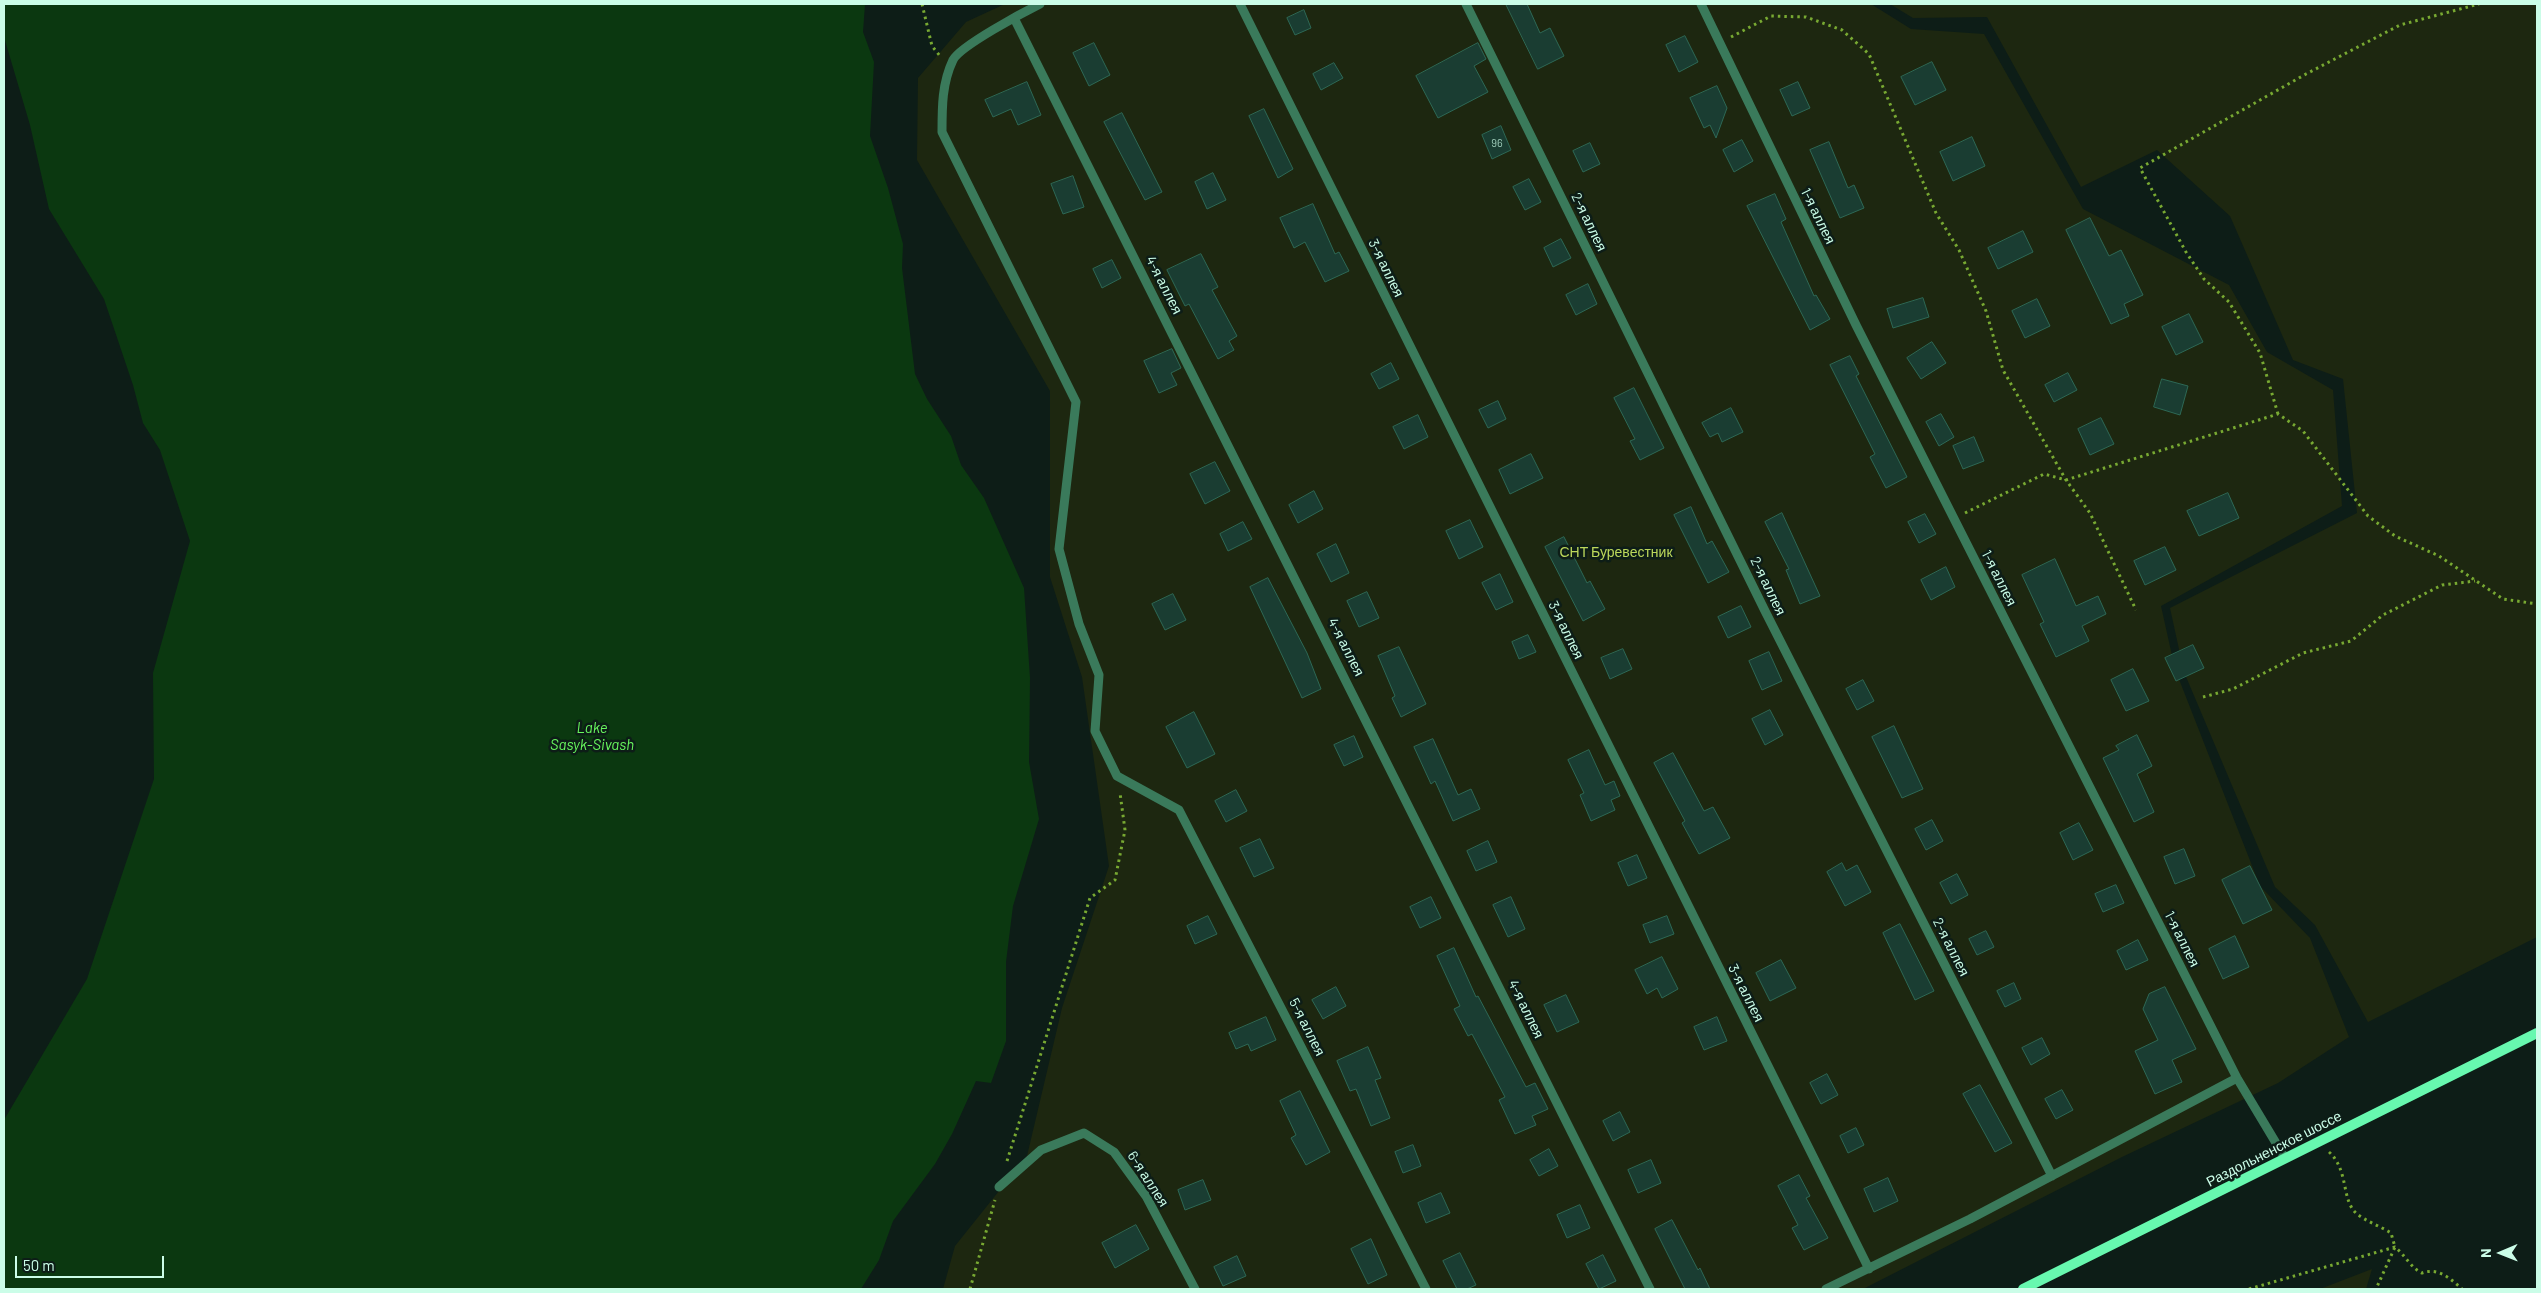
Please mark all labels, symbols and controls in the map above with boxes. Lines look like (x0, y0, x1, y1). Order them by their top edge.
house number: 96 (1491, 136, 1503, 150)
street label: 1-я аллея (1797, 185, 1839, 247)
street label: 2-я аллея (1568, 190, 1610, 254)
street label: 3-я аллея (1365, 236, 1407, 300)
street label: 4-я аллея (1142, 253, 1186, 317)
park label: СНТ Буревестник (1559, 544, 1673, 560)
street label: 1-я аллея (1978, 547, 2020, 609)
street label: 2-я аллея (1747, 554, 1789, 618)
street label: 3-я аллея (1545, 598, 1587, 662)
street label: 4-я аллея (1324, 615, 1368, 679)
water label: Lake Sasyk-Sivash (550, 719, 634, 754)
street label: 1-я аллея (2161, 908, 2203, 970)
street label: 2-я аллея (1929, 915, 1973, 979)
street label: 3-я аллея (1724, 961, 1768, 1025)
street label: 4-я аллея (1505, 977, 1547, 1041)
street label: 5-я аллея (1285, 995, 1329, 1059)
street label: Раздольненское шоссе (2204, 1108, 2344, 1190)
street label: 6-я аллея (1124, 1148, 1172, 1210)
north arrow (2476, 1228, 2526, 1278)
scale bar (18, 1246, 166, 1278)
text: N (2477, 1248, 2494, 1258)
text: 50 m (23, 1256, 55, 1274)

